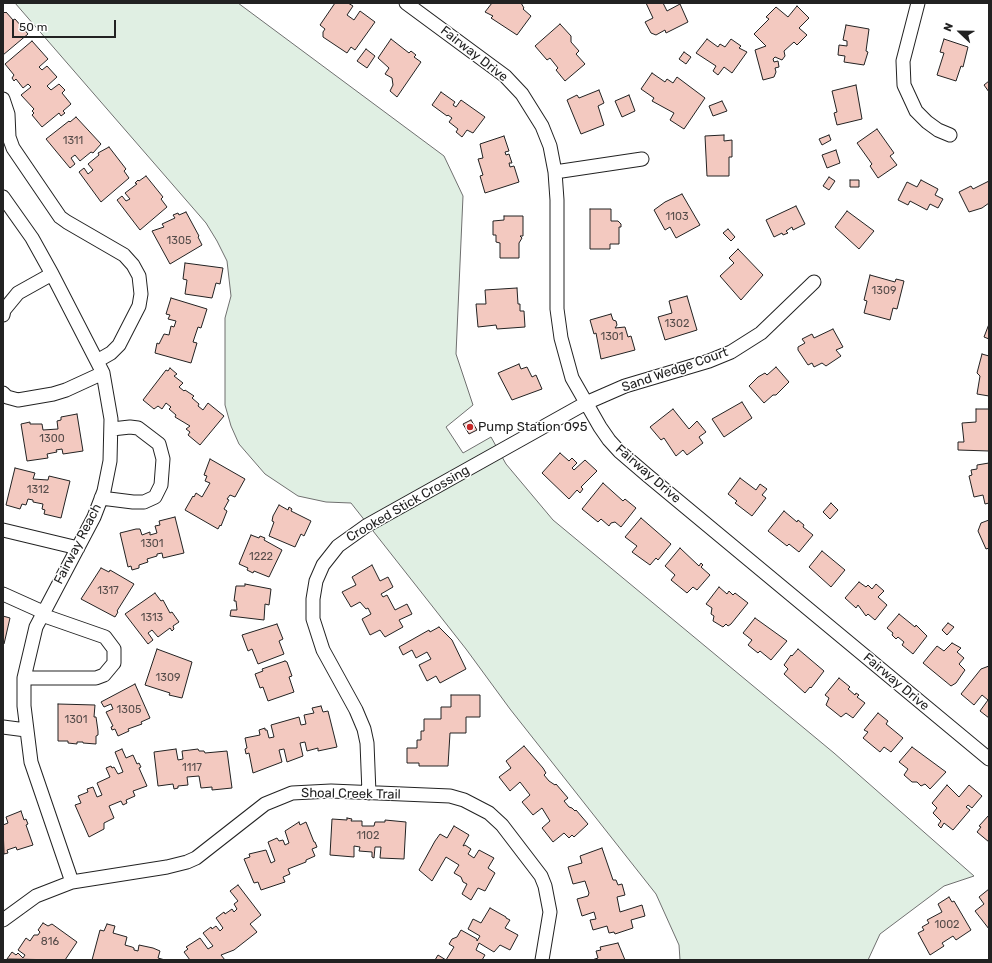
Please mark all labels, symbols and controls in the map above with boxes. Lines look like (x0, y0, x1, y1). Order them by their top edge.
scale bar (14, 12, 118, 38)
north arrow (940, 12, 980, 52)
text: 50 m (19, 20, 47, 34)
text: N (941, 21, 956, 33)
street label: Fairway Drive (437, 23, 511, 85)
house number: 1311 (63, 134, 83, 148)
house number: 1103 (665, 210, 689, 224)
house number: 1305 (167, 234, 191, 248)
house number: 1309 (872, 284, 896, 298)
house number: 1302 (665, 317, 689, 331)
house number: 1301 (600, 330, 624, 344)
street label: Sand Wedge Court (620, 344, 730, 396)
place label: Pump Station 095 (478, 419, 587, 435)
marker: Pump Station 095 (465, 422, 475, 432)
house number: 1300 (39, 432, 65, 446)
street label: Fairway Drive (612, 441, 684, 507)
street label: Crooked Stick Crossing (344, 462, 472, 546)
house number: 1312 (27, 483, 49, 497)
street label: Fairway Reach (51, 501, 105, 587)
house number: 1301 (140, 537, 164, 551)
house number: 1222 (249, 550, 273, 564)
house number: 1317 (97, 584, 119, 598)
house number: 1313 (141, 611, 163, 625)
street label: Fairway Drive (860, 650, 932, 714)
house number: 1309 (156, 671, 180, 685)
house number: 1305 (117, 703, 141, 717)
house number: 1301 (64, 713, 88, 727)
house number: 1117 (182, 761, 202, 775)
street label: Shoal Creek Trail (301, 785, 401, 803)
house number: 1102 (357, 829, 379, 843)
house number: 1002 (934, 918, 960, 932)
house number: 816 (41, 935, 59, 949)

